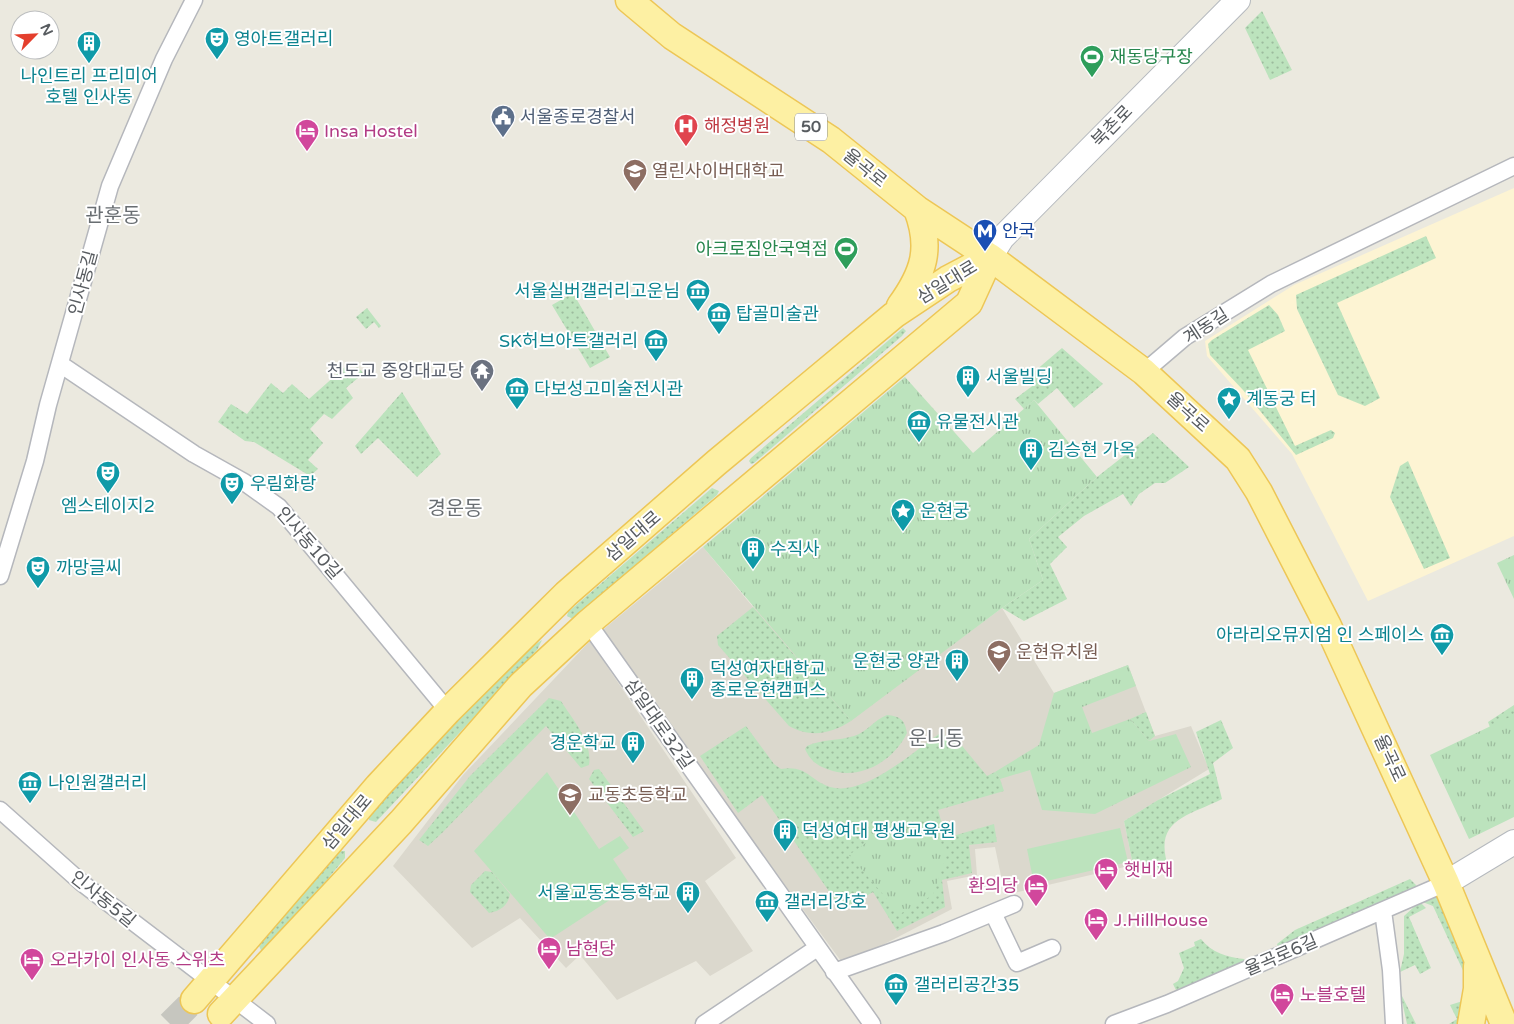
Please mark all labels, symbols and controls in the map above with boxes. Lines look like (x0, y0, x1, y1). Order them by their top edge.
north arrow (10, 10, 60, 60)
text: N (36, 21, 56, 39)
theatre icon: 영아트갤러리 (204, 26, 230, 60)
place label: 영아트갤러리 (234, 28, 333, 50)
building icon: 나인트리 프리미어 호텔 인사동 (76, 30, 102, 64)
sports icon: 재동당구장 (1079, 44, 1105, 78)
place label: 재동당구장 (1110, 46, 1193, 68)
place label: 나인트리 프리미어 호텔 인사동 (20, 65, 158, 108)
street label: 북촌로 (1087, 100, 1137, 152)
public building icon: 서울종로경찰서 (490, 104, 516, 138)
place label: 서울종로경찰서 (520, 106, 636, 128)
hospital icon: 해정병원 (673, 113, 699, 147)
road number: 50 (795, 114, 827, 140)
place label: 해정병원 (704, 115, 770, 137)
hotel icon: Insa Hostel (294, 118, 320, 152)
place label: Insa Hostel (324, 120, 418, 142)
street label: 율곡로 (839, 144, 891, 192)
school or university icon: 열린사이버대학교 (622, 158, 648, 192)
place label: 열린사이버대학교 (652, 160, 784, 182)
district label: 관훈동 (85, 204, 141, 228)
metro station icon: 안국 (972, 218, 998, 252)
place label: 안국 (1002, 220, 1035, 242)
sports icon: 아크로짐안국역점 (833, 236, 859, 270)
place label: 아크로짐안국역점 (696, 238, 828, 260)
street label: 인사동길 (64, 248, 102, 318)
street label: 삼일대로 (913, 256, 981, 308)
museum icon: 서울실버갤러리고운님 (685, 278, 711, 312)
place label: 서울실버갤러리고운님 (514, 280, 680, 302)
museum icon: 탑골미술관 (706, 301, 732, 335)
place label: 탑골미술관 (736, 303, 819, 325)
street label: 계동길 (1179, 303, 1233, 349)
museum icon: SK허브아트갤러리 (643, 328, 669, 362)
place label: SK허브아트갤러리 (499, 330, 638, 352)
temple icon: 천도교 중앙대교당 (469, 358, 495, 392)
place label: 천도교 중앙대교당 (327, 360, 464, 382)
building icon: 서울빌딩 (955, 364, 981, 398)
place label: 서울빌딩 (986, 366, 1052, 388)
museum icon: 다보성고미술전시관 (504, 376, 530, 410)
place label: 다보성고미술전시관 (534, 378, 683, 400)
place icon: 계동궁 터 (1216, 386, 1242, 420)
street label: 율곡로 (1162, 387, 1214, 437)
place label: 계동궁 터 (1246, 388, 1317, 410)
museum icon: 유물전시관 (906, 409, 932, 443)
place label: 유물전시관 (936, 411, 1019, 433)
building icon: 김승현 가옥 (1018, 437, 1044, 471)
place label: 김승현 가옥 (1048, 439, 1135, 461)
theatre icon: 엠스테이지2 (95, 460, 121, 494)
theatre icon: 우림화랑 (219, 471, 245, 505)
place label: 우림화랑 (250, 473, 316, 495)
place label: 엠스테이지2 (61, 495, 155, 517)
district label: 경운동 (427, 497, 483, 521)
place icon: 운현궁 (890, 498, 916, 532)
place label: 운현궁 (920, 500, 970, 522)
street label: 인사동10길 (272, 502, 346, 584)
street label: 삼일대로 (601, 506, 665, 566)
building icon: 수직사 (740, 536, 766, 570)
place label: 수직사 (770, 538, 820, 560)
theatre icon: 까망글씨 (25, 555, 51, 589)
place label: 까망글씨 (56, 557, 122, 579)
museum icon: 아라리오뮤지엄 인 스페이스 (1429, 622, 1455, 656)
place label: 아라리오뮤지엄 인 스페이스 (1216, 624, 1424, 646)
school or university icon: 운현유치원 (986, 639, 1012, 673)
place label: 운현유치원 (1016, 641, 1099, 663)
building icon: 운현궁 양관 (944, 648, 970, 682)
place label: 운현궁 양관 (853, 650, 940, 672)
place label: 덕성여자대학교 종로운현캠퍼스 (710, 658, 826, 701)
building icon: 덕성여자대학교 종로운현캠퍼스 (679, 666, 705, 700)
street label: 삼일대로32길 (620, 675, 698, 773)
district label: 운니동 (908, 727, 964, 751)
building icon: 경운학교 (620, 730, 646, 764)
street label: 율곡로 (1370, 731, 1410, 785)
place label: 경운학교 (550, 732, 616, 754)
museum icon: 나인원갤러리 (17, 770, 43, 804)
place label: 나인원갤러리 (48, 772, 147, 794)
school or university icon: 교동초등학교 (557, 782, 583, 816)
place label: 교동초등학교 (588, 784, 687, 806)
street label: 삼일대로 (317, 790, 377, 854)
building icon: 덕성여대 평생교육원 (772, 818, 798, 852)
place label: 덕성여대 평생교육원 (802, 820, 956, 842)
hotel icon: 햇비재 (1093, 857, 1119, 891)
place label: 햇비재 (1124, 859, 1174, 881)
street label: 인사동5길 (66, 866, 140, 932)
hotel icon: 환의당 (1023, 873, 1049, 907)
place label: 환의당 (968, 875, 1018, 897)
building icon: 서울교동초등학교 (675, 880, 701, 914)
place label: 서울교동초등학교 (538, 882, 670, 904)
museum icon: 갤러리강호 (754, 889, 780, 923)
place label: 갤러리강호 (784, 891, 867, 913)
hotel icon: J.HillHouse (1083, 907, 1109, 941)
place label: J.HillHouse (1114, 909, 1208, 931)
street label: 율곡로6길 (1241, 930, 1321, 980)
hotel icon: 남현당 (536, 936, 562, 970)
place label: 남현당 (566, 938, 616, 960)
hotel icon: 오라카이 인사동 스위츠 (19, 947, 45, 981)
place label: 오라카이 인사동 스위츠 (50, 949, 225, 971)
museum icon: 갤러리공간35 (883, 972, 909, 1006)
place label: 갤러리공간35 (914, 974, 1019, 996)
hotel icon: 노블호텔 (1269, 982, 1295, 1016)
place label: 노블호텔 (1300, 984, 1366, 1006)

